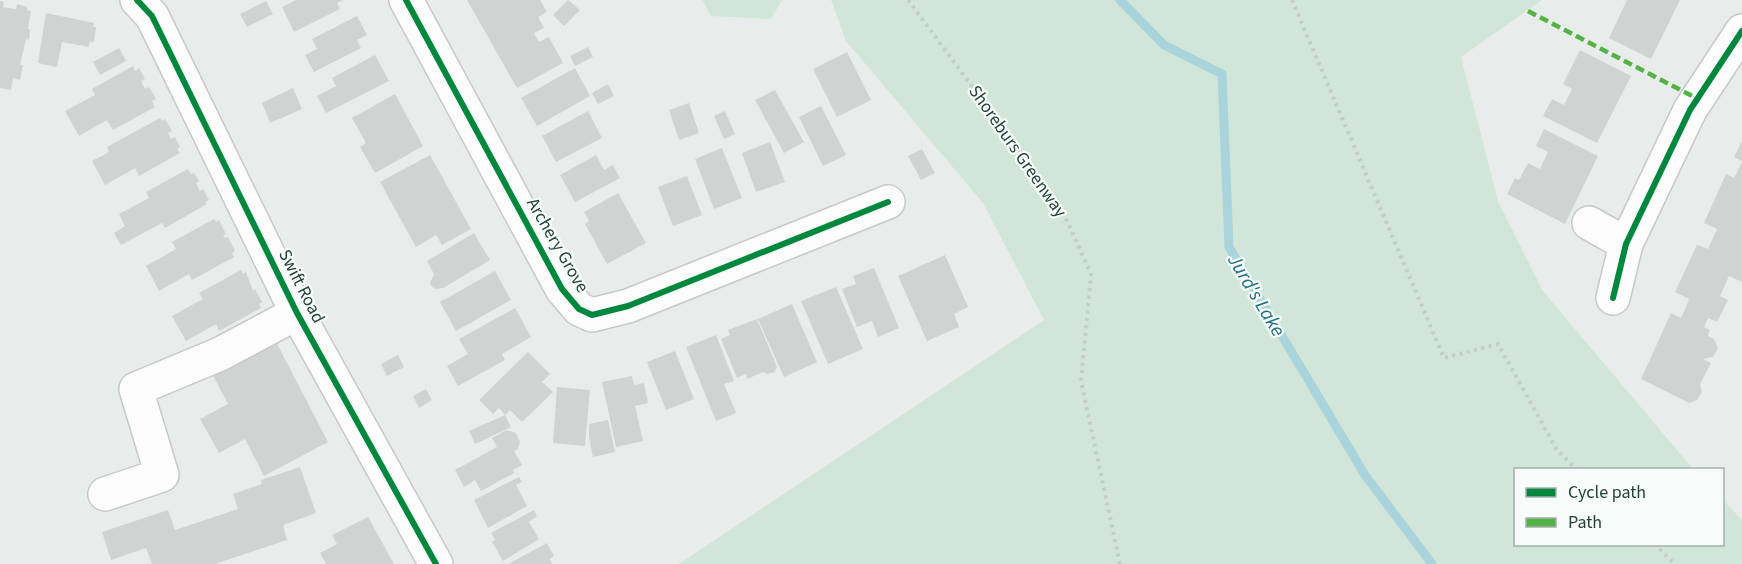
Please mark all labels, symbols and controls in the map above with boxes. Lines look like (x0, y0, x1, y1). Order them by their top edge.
street label: Shoreburs Greenway (963, 80, 1073, 223)
street label: Archery Grove (520, 193, 595, 297)
street label: Swift Road (272, 245, 331, 328)
water label: Jurd's Lake (1220, 248, 1292, 342)
legend (1514, 468, 1724, 546)
text: Cycle path (1568, 480, 1646, 505)
text: Path (1568, 510, 1602, 535)

